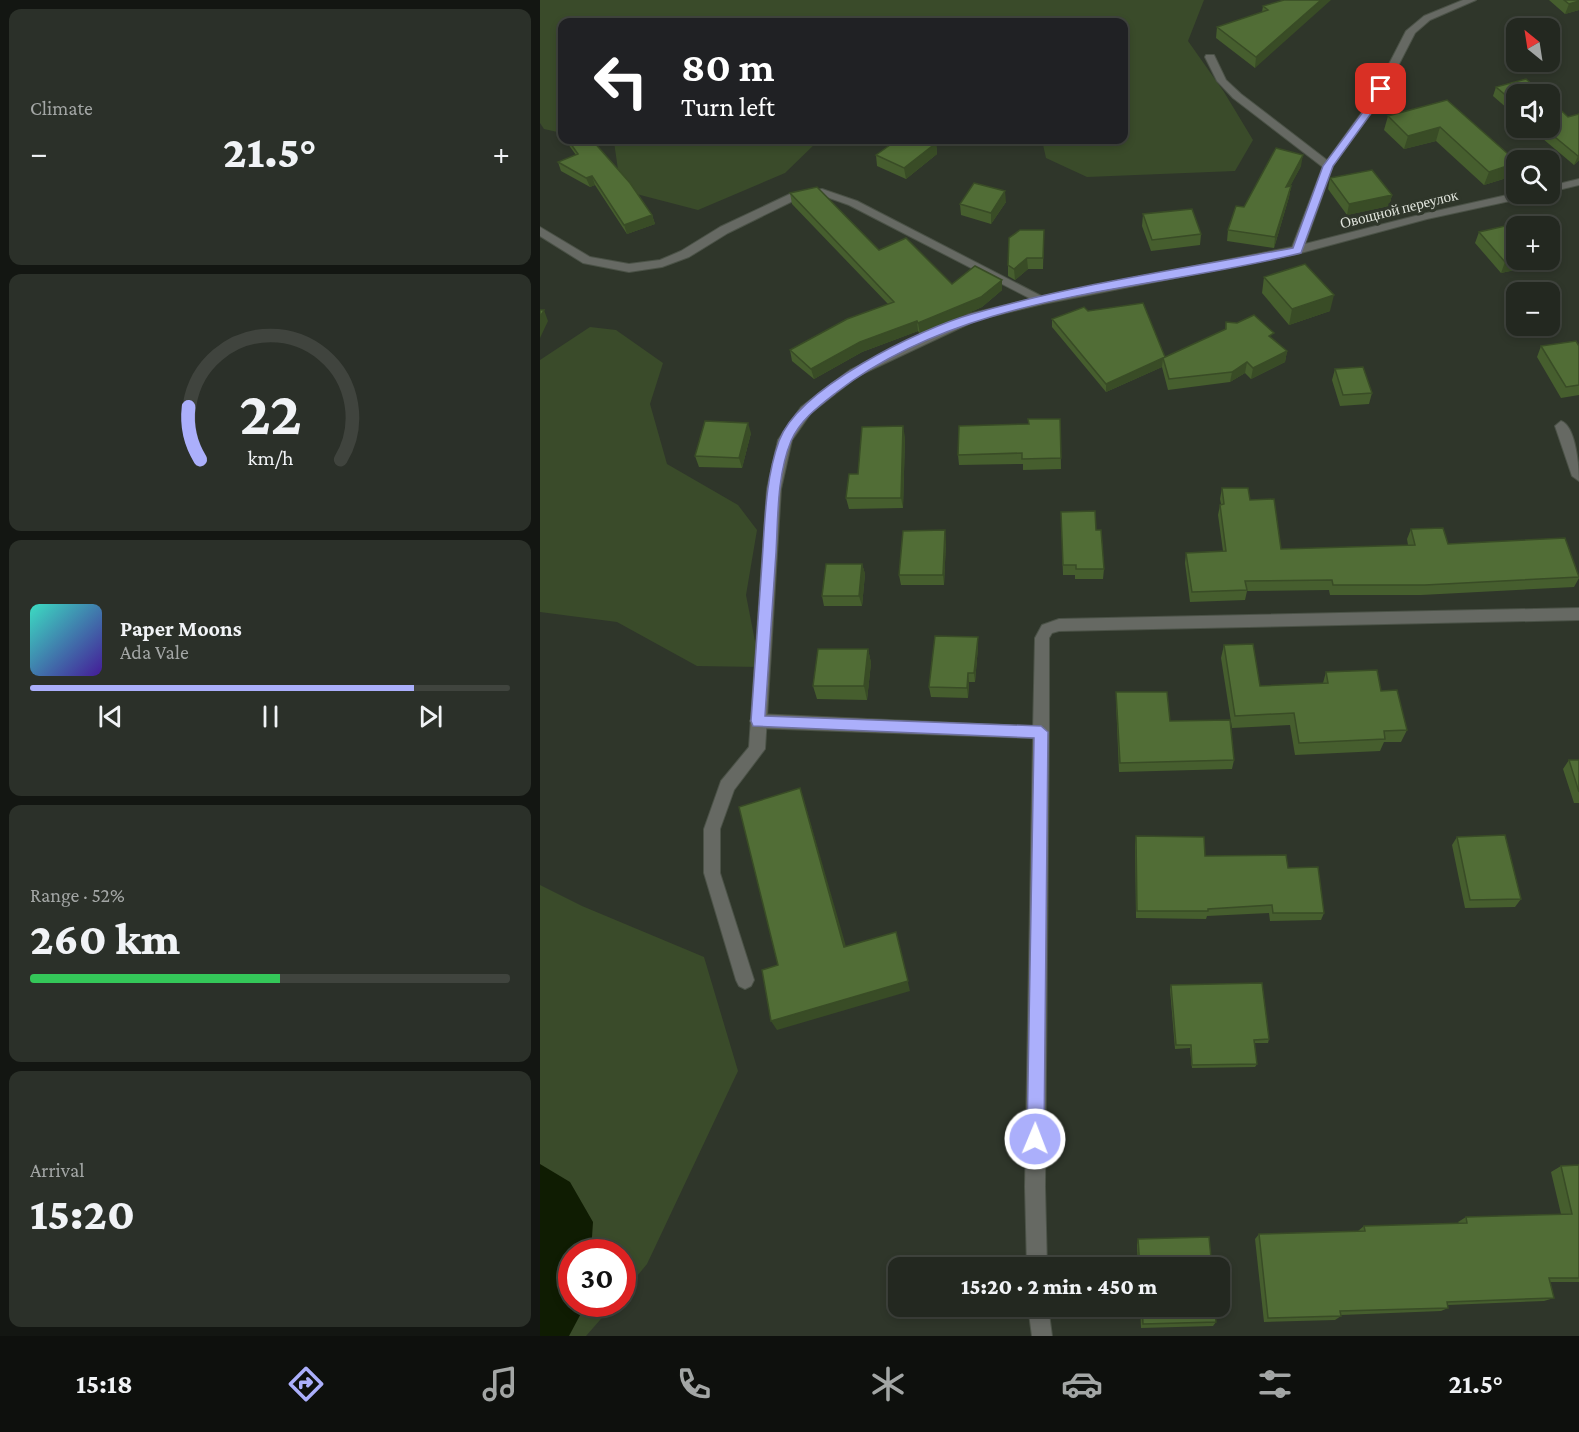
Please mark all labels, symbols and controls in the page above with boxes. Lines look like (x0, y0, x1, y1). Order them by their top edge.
north arrow (1506, 18, 1560, 72)
map controls (1506, 18, 1560, 336)
icon: left (582, 42, 660, 120)
text: 80 m (681, 43, 775, 90)
pin (1355, 63, 1406, 114)
icon: arrive (1364, 72, 1397, 105)
button: sound (1506, 84, 1560, 138)
text: Turn left (681, 92, 775, 122)
text: Climate (30, 97, 93, 119)
text: 21.5° (223, 127, 317, 177)
text: − (30, 134, 47, 171)
text: + (493, 134, 510, 171)
button: search (1506, 150, 1560, 204)
street label: Овощной переулок (1338, 186, 1460, 231)
button: + (1506, 216, 1560, 270)
button: − (1506, 282, 1560, 336)
text: 22 (239, 378, 301, 447)
text: km/h (247, 446, 294, 470)
text: Paper Moons (120, 616, 242, 641)
text: Ada Vale (120, 641, 189, 663)
icon: previous (94, 700, 127, 733)
icon: pause (254, 700, 287, 733)
icon: next (414, 700, 447, 733)
text: Range · 52% (30, 884, 125, 906)
text: 260 km (30, 914, 180, 964)
position arrow (1003, 1107, 1067, 1171)
text: Arrival (30, 1159, 84, 1181)
text: 15:20 (30, 1189, 135, 1239)
speed limit sign: 30 (558, 1239, 636, 1317)
text: 15:20 · 2 min · 450 m (961, 1274, 1157, 1299)
icon: directions (285, 1363, 327, 1405)
icon: music (479, 1363, 521, 1405)
icon: phone (673, 1363, 715, 1405)
icon: climate (867, 1363, 909, 1405)
icon: car (1061, 1363, 1103, 1405)
icon: filters (1254, 1363, 1296, 1405)
text: 15:18 (76, 1369, 133, 1399)
text: 21.5° (1448, 1369, 1503, 1399)

